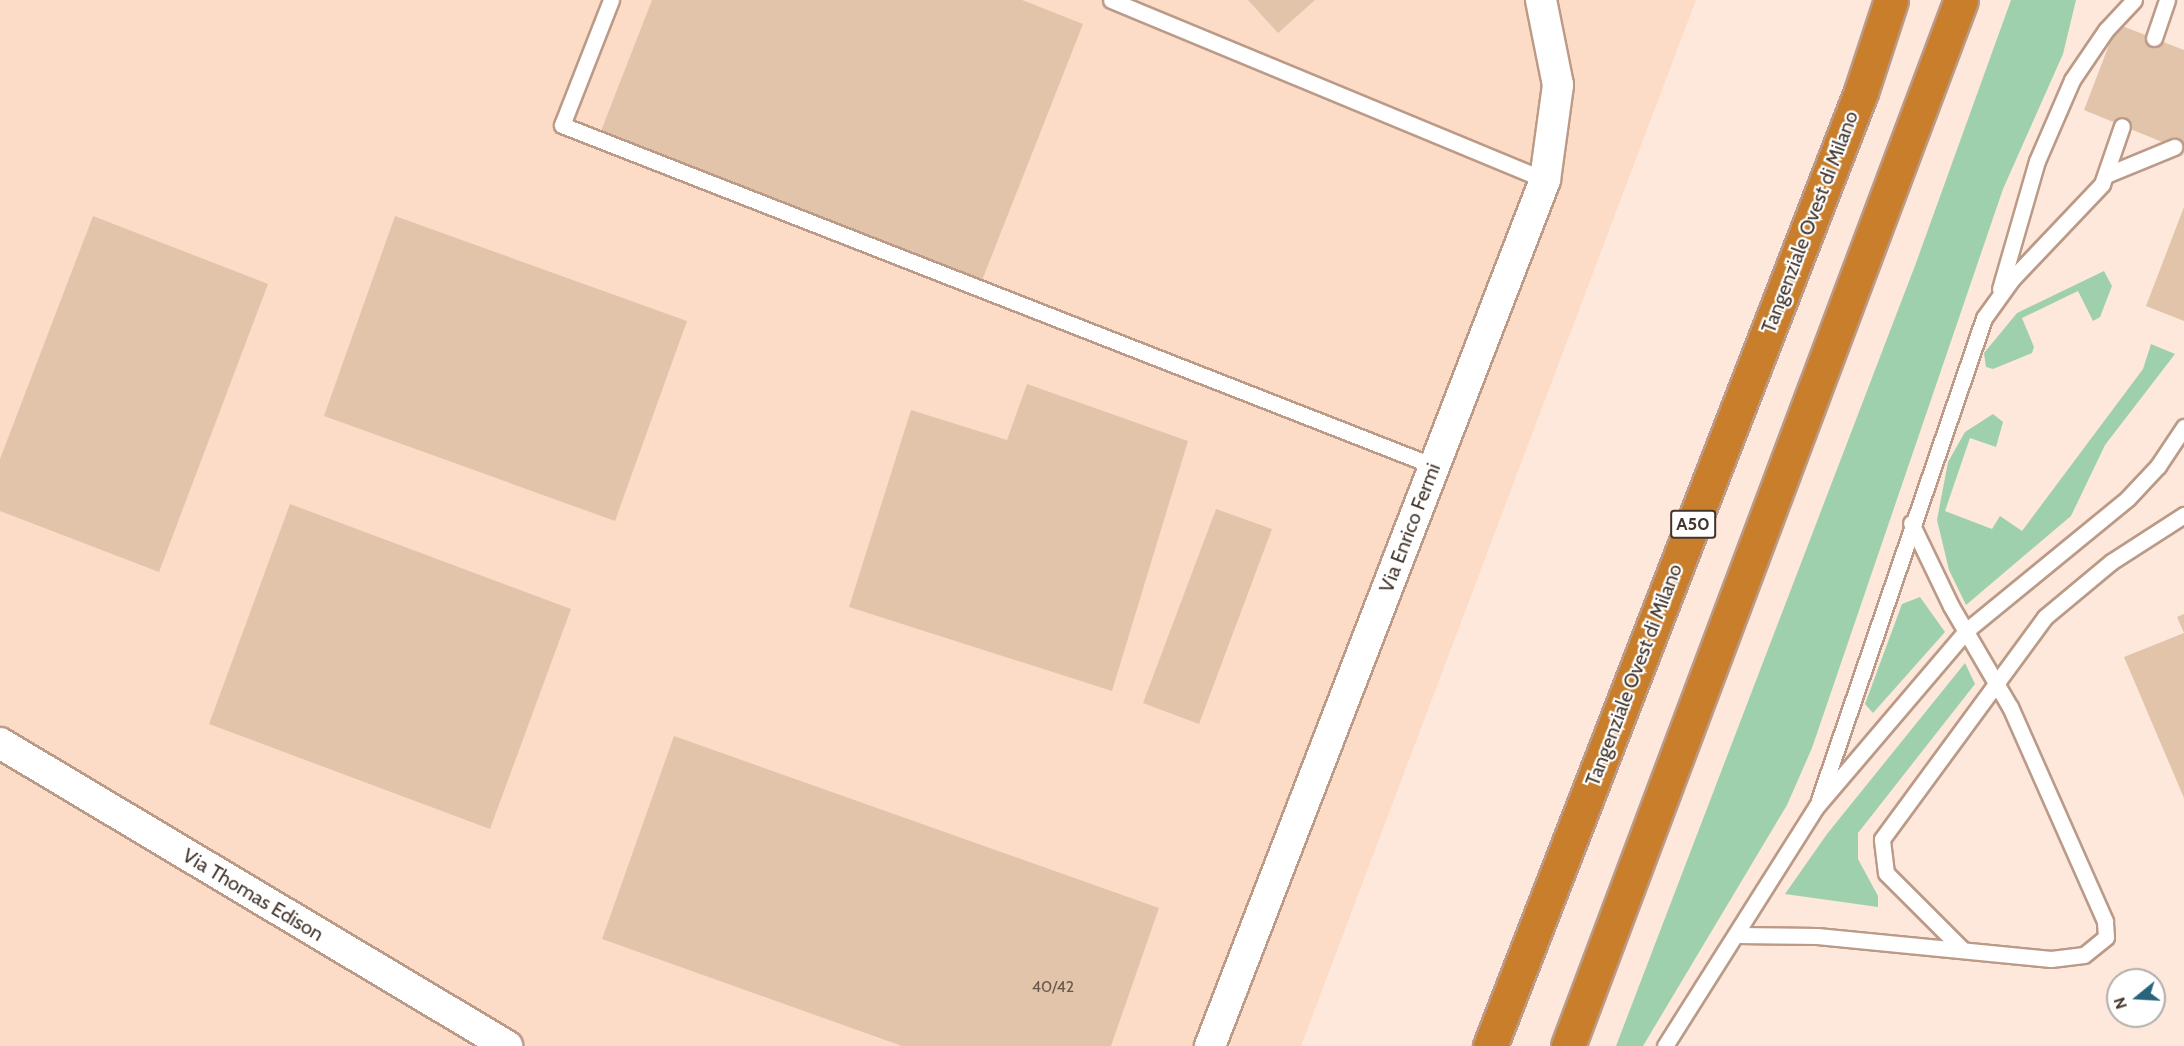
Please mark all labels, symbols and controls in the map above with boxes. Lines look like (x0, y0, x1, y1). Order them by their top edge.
street label: Tangenziale Ovest di Milano (1757, 108, 1863, 336)
street label: Via Enrico Fermi (1374, 460, 1446, 596)
road number: A50 (1669, 509, 1717, 539)
street label: Tangenziale Ovest di Milano (1581, 561, 1687, 789)
street label: Via Thomas Edison (178, 843, 328, 947)
north arrow (2106, 968, 2166, 1028)
house number: 40/42 (1032, 977, 1074, 997)
text: N (2110, 995, 2131, 1011)

